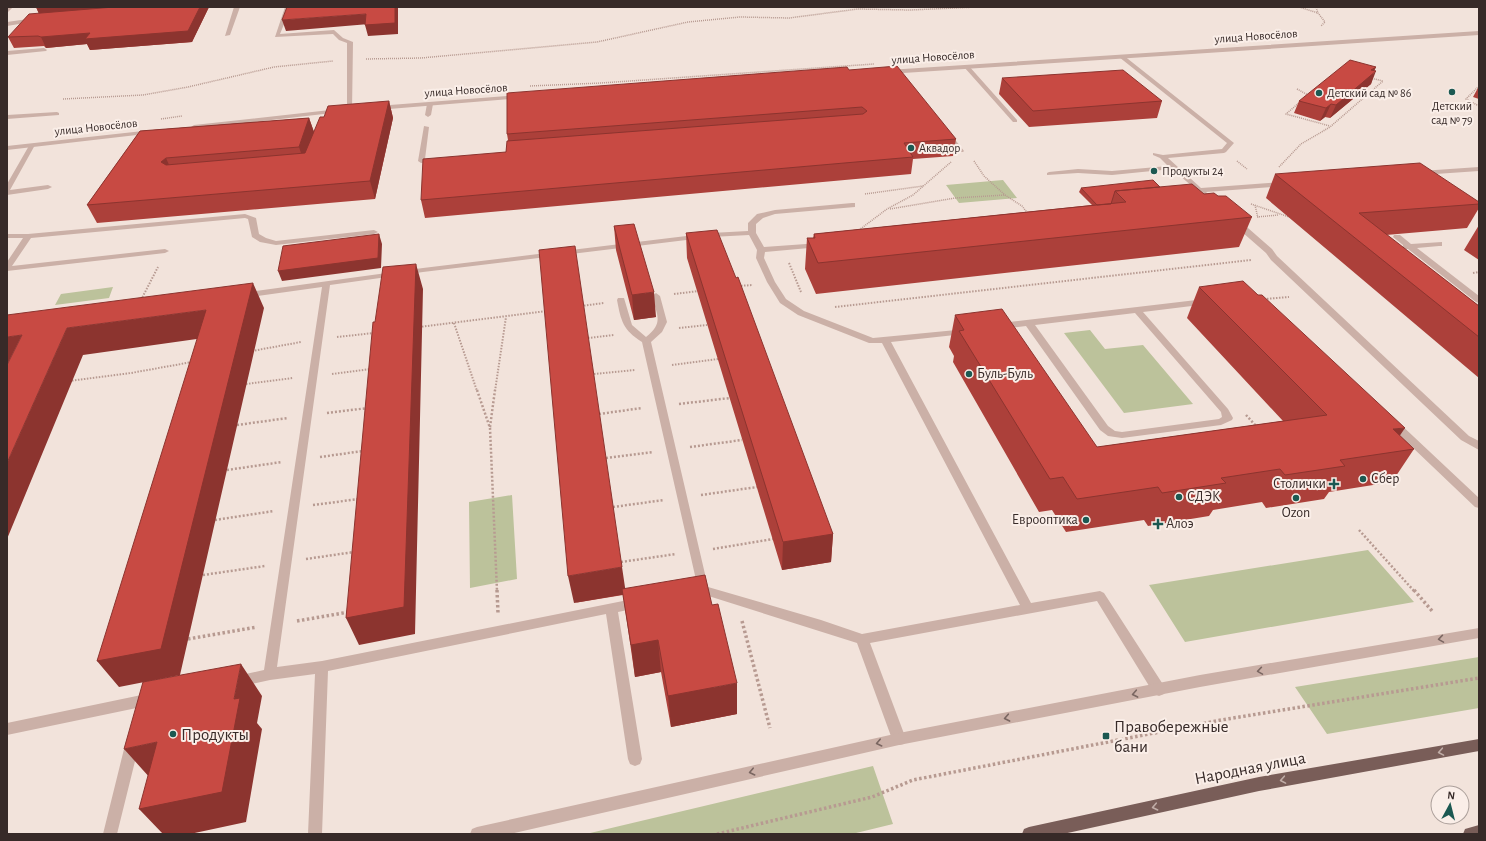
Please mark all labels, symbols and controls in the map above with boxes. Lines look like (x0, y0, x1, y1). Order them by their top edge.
street label: улица Новосёлов (1213, 27, 1298, 46)
street label: улица Новосёлов (890, 48, 975, 67)
street label: улица Новосёлов (423, 81, 508, 100)
place label: Детский сад № 86 (1327, 87, 1412, 99)
marker: Детский сад № 79 (1447, 87, 1457, 97)
marker: Детский сад № 86 (1314, 88, 1324, 98)
place label: Детский сад № 79 (1431, 100, 1473, 126)
street label: улица Новосёлов (53, 117, 138, 138)
place label: Аквадор (919, 142, 960, 154)
marker: Аквадор (906, 143, 916, 153)
place label: Продукты 24 (1162, 165, 1223, 178)
marker: Продукты 24 (1149, 166, 1159, 176)
place label: Буль-Буль (977, 367, 1033, 381)
marker: Буль-Буль (964, 369, 974, 379)
place label: Сбер (1371, 472, 1399, 486)
marker: Сбер (1358, 474, 1368, 484)
place label: Столички (1273, 477, 1326, 491)
marker: Столички (1329, 479, 1339, 489)
place label: СДЭК (1187, 490, 1220, 504)
marker: СДЭК (1174, 492, 1184, 502)
marker: Ozon (1291, 493, 1301, 503)
place label: Ozon (1282, 506, 1310, 520)
place label: Еврооптика (1012, 513, 1079, 527)
marker: Еврооптика (1081, 515, 1091, 525)
place label: Алоэ (1166, 517, 1194, 531)
marker: Алоэ (1153, 519, 1163, 529)
one-way arrow (1437, 635, 1444, 643)
one-way arrow (1257, 666, 1263, 675)
one-way arrow (1131, 689, 1138, 698)
one-way arrow (1004, 714, 1010, 722)
place label: Правобережные бани (1114, 718, 1229, 755)
place label: Продукты (181, 726, 249, 744)
marker: Продукты (168, 729, 178, 739)
marker: Правобережные бани (1101, 731, 1111, 741)
one-way arrow (876, 739, 882, 747)
one-way arrow (1437, 747, 1444, 756)
street label: Народная улица (1193, 749, 1307, 788)
one-way arrow (749, 768, 756, 776)
one-way arrow (1280, 775, 1286, 784)
north arrow (1430, 785, 1470, 825)
text: N (1447, 790, 1456, 801)
one-way arrow (1152, 802, 1159, 810)

